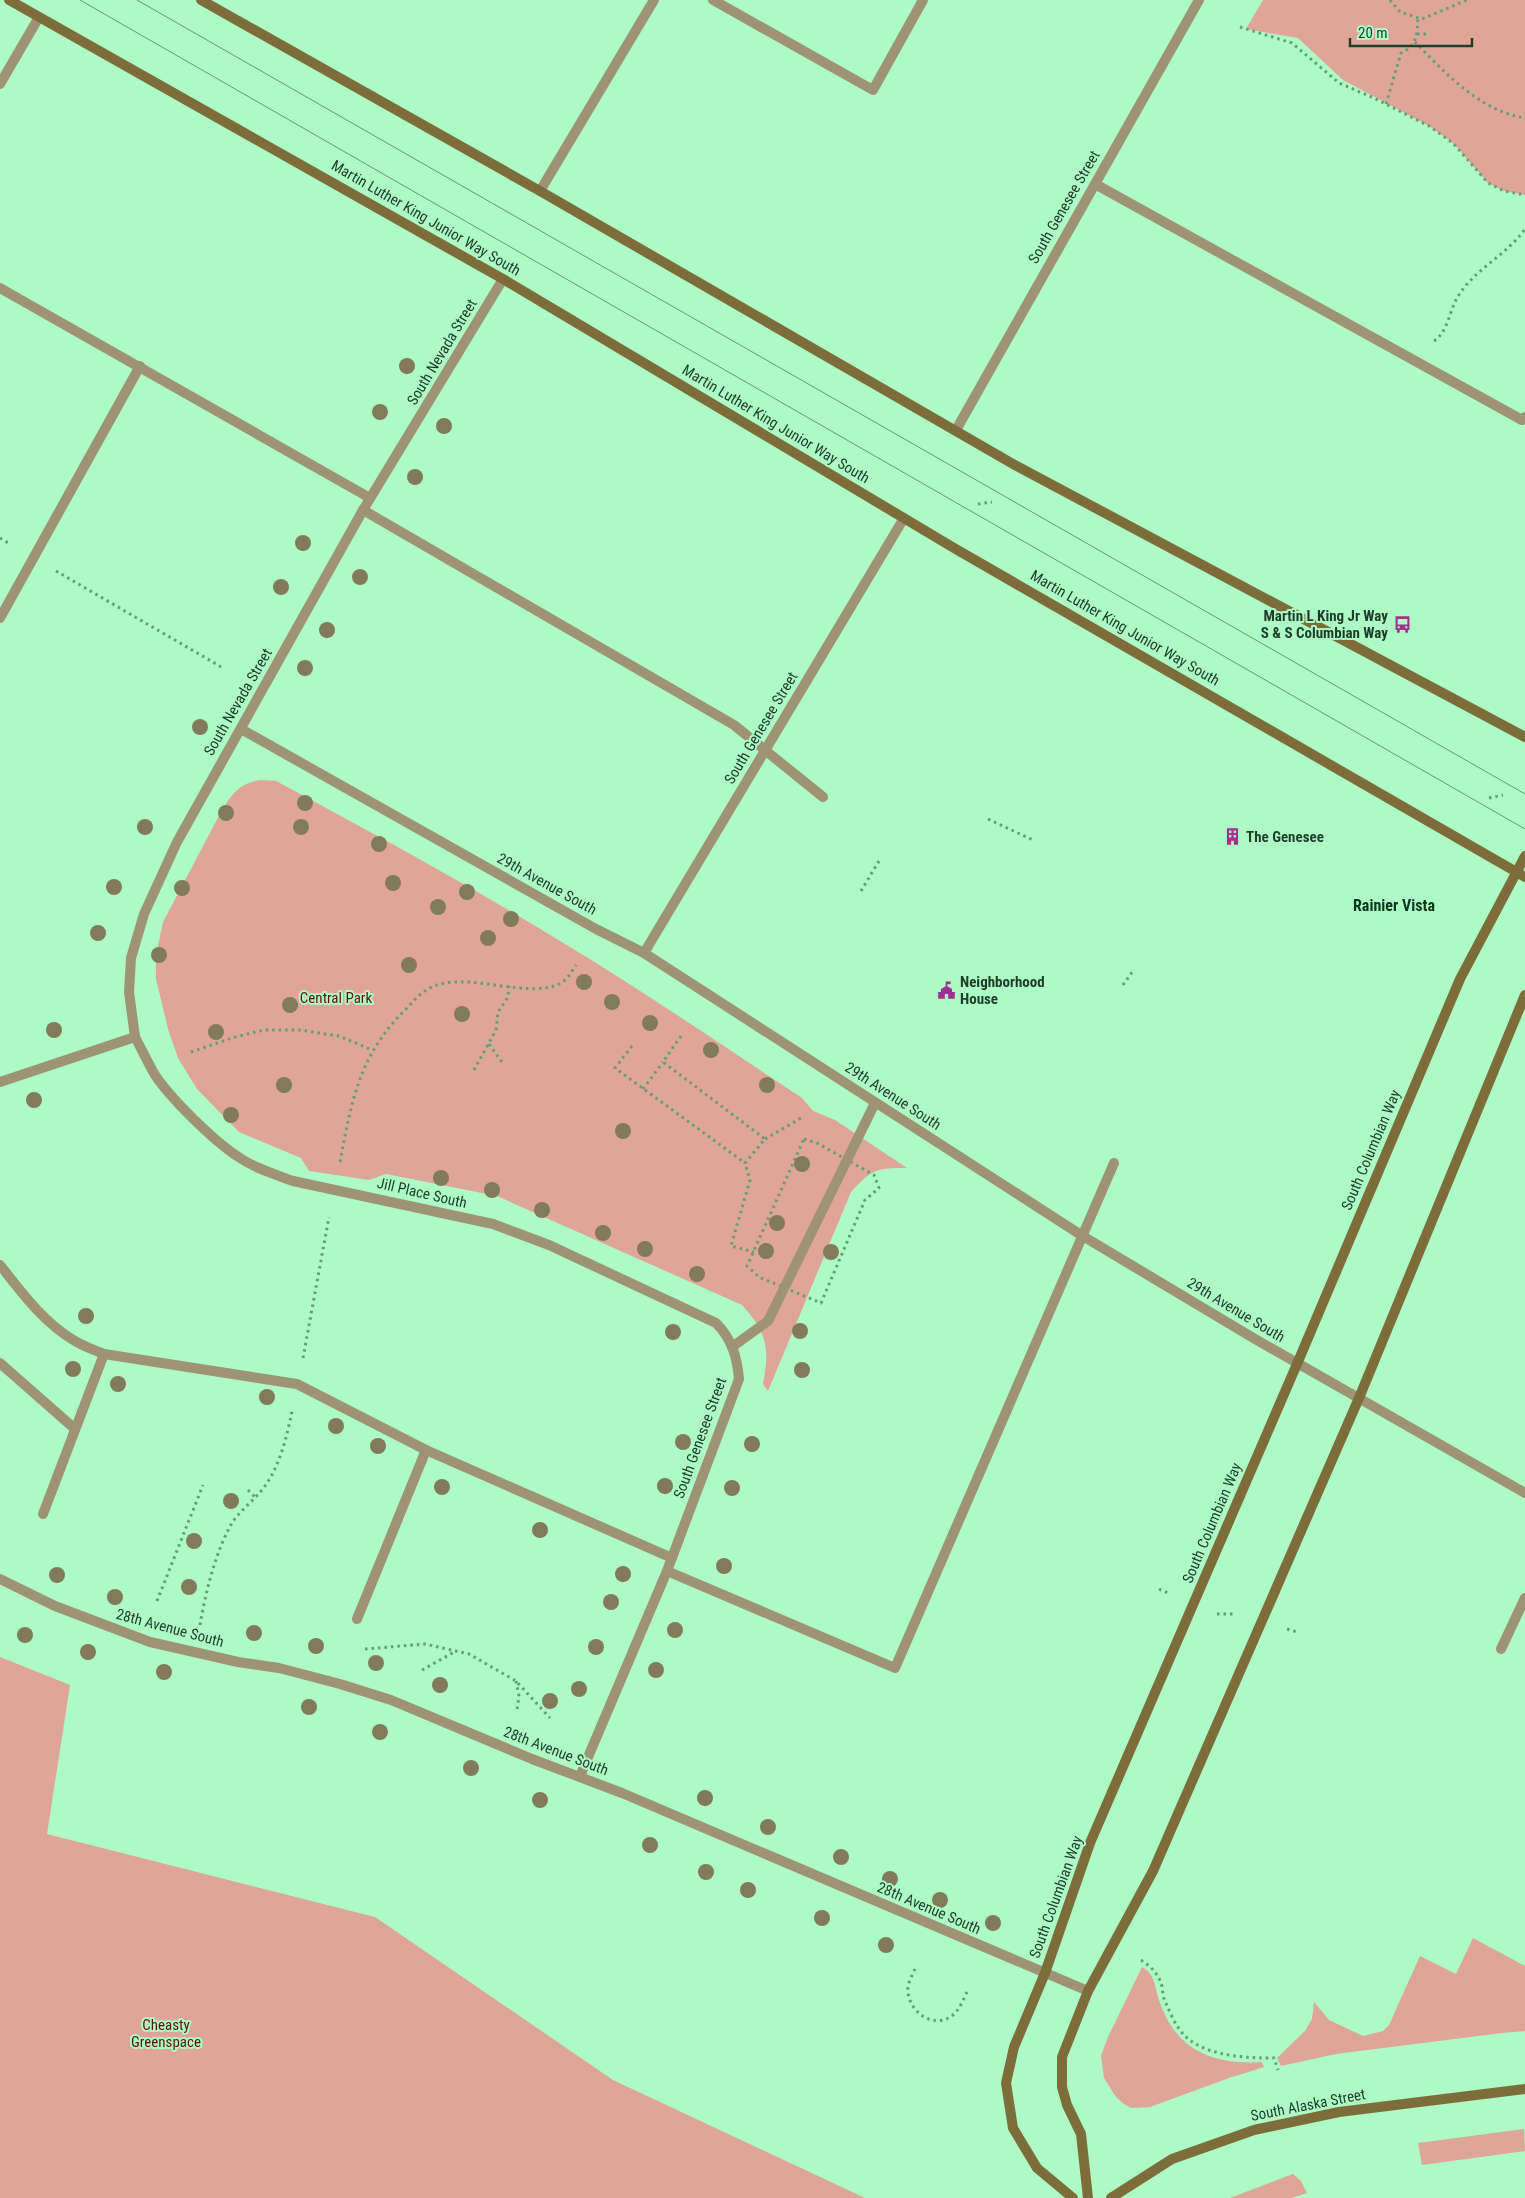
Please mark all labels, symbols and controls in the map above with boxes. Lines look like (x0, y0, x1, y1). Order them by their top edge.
scale bar (1350, 15, 1472, 47)
text: 20 m (1358, 24, 1388, 42)
street label: South Genesee Street (1024, 147, 1104, 267)
street label: Martin Luther King Junior Way South (328, 156, 524, 280)
street label: South Nevada Street (403, 296, 481, 408)
street label: Martin Luther King Junior Way South (679, 361, 873, 487)
street label: Martin Luther King Junior Way South (1027, 566, 1223, 690)
place label: Martin L King Jr Way S & S Columbian Way (1261, 607, 1388, 642)
bus stop icon: Martin L King Jr Way S & S Columbian Way (1392, 615, 1412, 635)
street label: South Nevada Street (200, 645, 276, 759)
street label: South Genesee Street (720, 669, 802, 787)
building icon: The Genesee (1222, 827, 1242, 847)
place label: The Genesee (1246, 828, 1324, 846)
street label: 29th Avenue South (494, 849, 600, 919)
district label: Rainier Vista (1353, 896, 1435, 915)
place label: Neighborhood House (960, 973, 1045, 1008)
public building icon: Neighborhood House (936, 981, 956, 1001)
park label: Central Park (300, 989, 372, 1007)
street label: 29th Avenue South (842, 1058, 944, 1134)
street label: South Columbian Way (1338, 1087, 1404, 1213)
street label: Jill Place South (375, 1174, 469, 1212)
street label: 29th Avenue South (1184, 1274, 1288, 1346)
street label: South Genesee Street (670, 1375, 730, 1501)
street label: South Columbian Way (1179, 1460, 1245, 1586)
street label: 28th Avenue South (114, 1605, 226, 1651)
street label: 28th Avenue South (501, 1723, 611, 1779)
street label: South Columbian Way (1025, 1833, 1087, 1961)
street label: 28th Avenue South (874, 1878, 984, 1938)
park label: Cheasty Greenspace (131, 2016, 201, 2051)
street label: South Alaska Street (1249, 2085, 1367, 2125)

